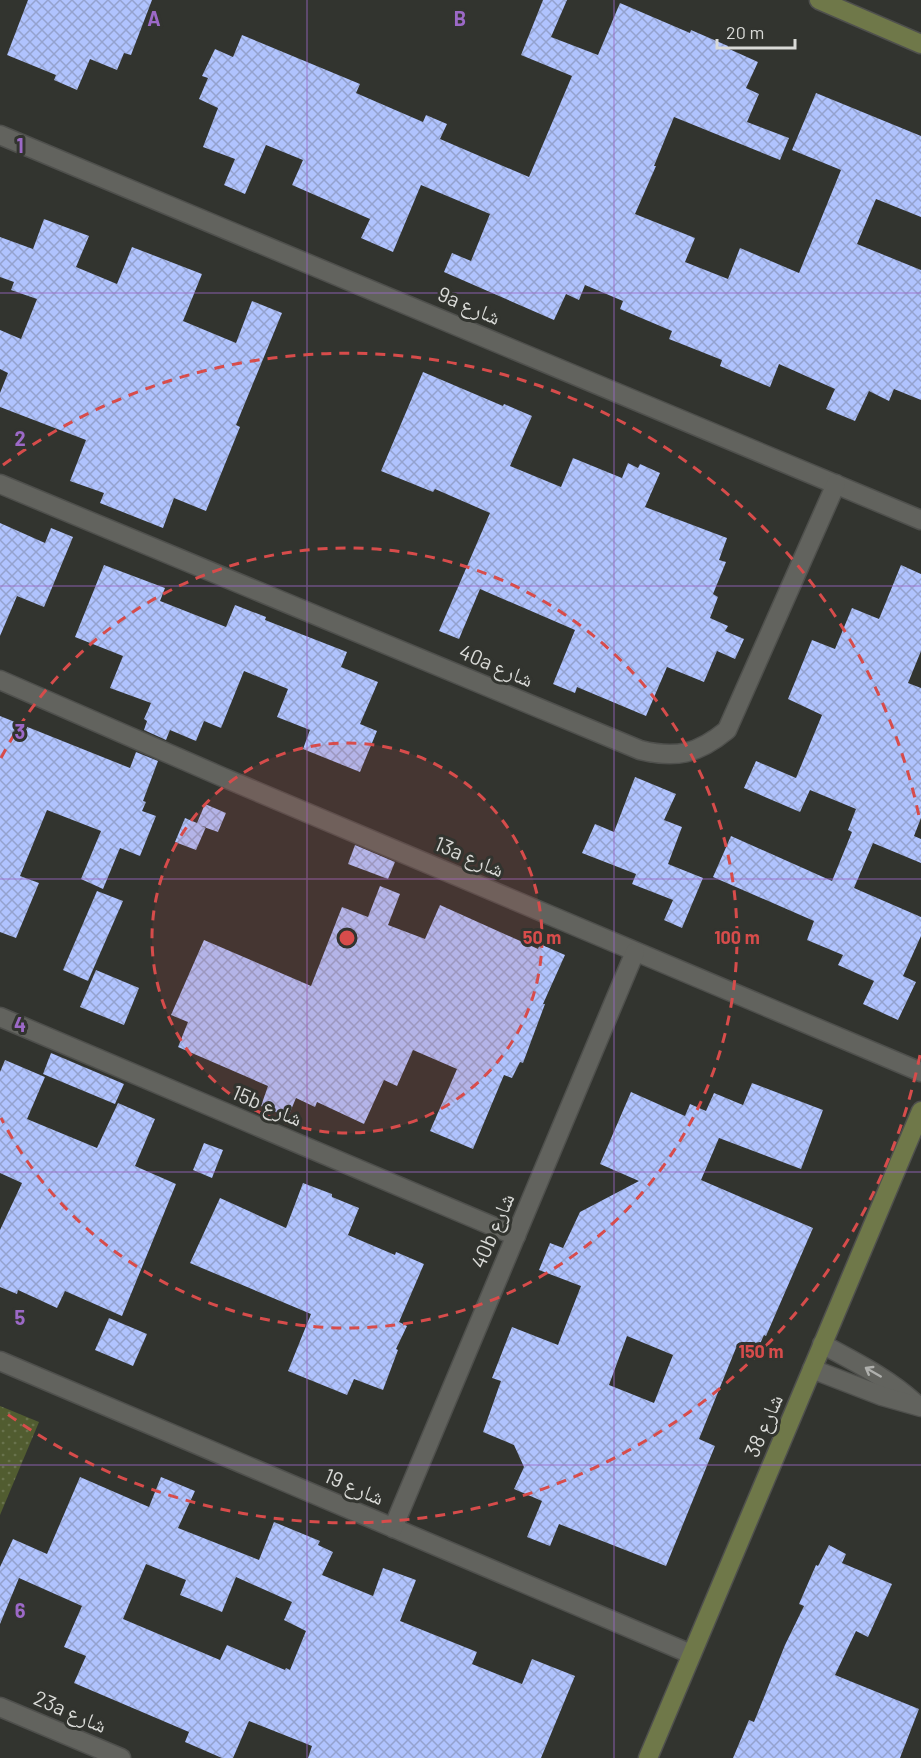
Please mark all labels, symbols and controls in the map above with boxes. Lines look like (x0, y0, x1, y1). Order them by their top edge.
text: A (147, 6, 161, 30)
text: B (454, 6, 466, 30)
scale bar (717, 12, 795, 50)
text: 20 m (726, 21, 764, 43)
text: 1 (16, 133, 24, 157)
street label: 9a شارع (434, 280, 505, 331)
text: 2 (14, 426, 26, 450)
street label: 40a شارع (455, 638, 538, 693)
text: 3 (15, 719, 25, 743)
street label: 13a شارع (430, 830, 508, 883)
text: 50 m (523, 926, 561, 948)
text: 100 m (714, 926, 760, 948)
centre of rings (337, 928, 357, 948)
text: 4 (14, 1012, 26, 1036)
street label: 15b شارع (228, 1079, 306, 1132)
street label: 40b شارع (465, 1189, 520, 1272)
text: 5 (15, 1305, 26, 1329)
text: 150 m (739, 1340, 783, 1362)
one-way arrow (865, 1366, 882, 1378)
street label: شارع 38 (738, 1390, 789, 1461)
street label: شارع 19 (320, 1462, 388, 1511)
text: 6 (15, 1598, 26, 1622)
street label: 23a شارع (30, 1684, 111, 1739)

